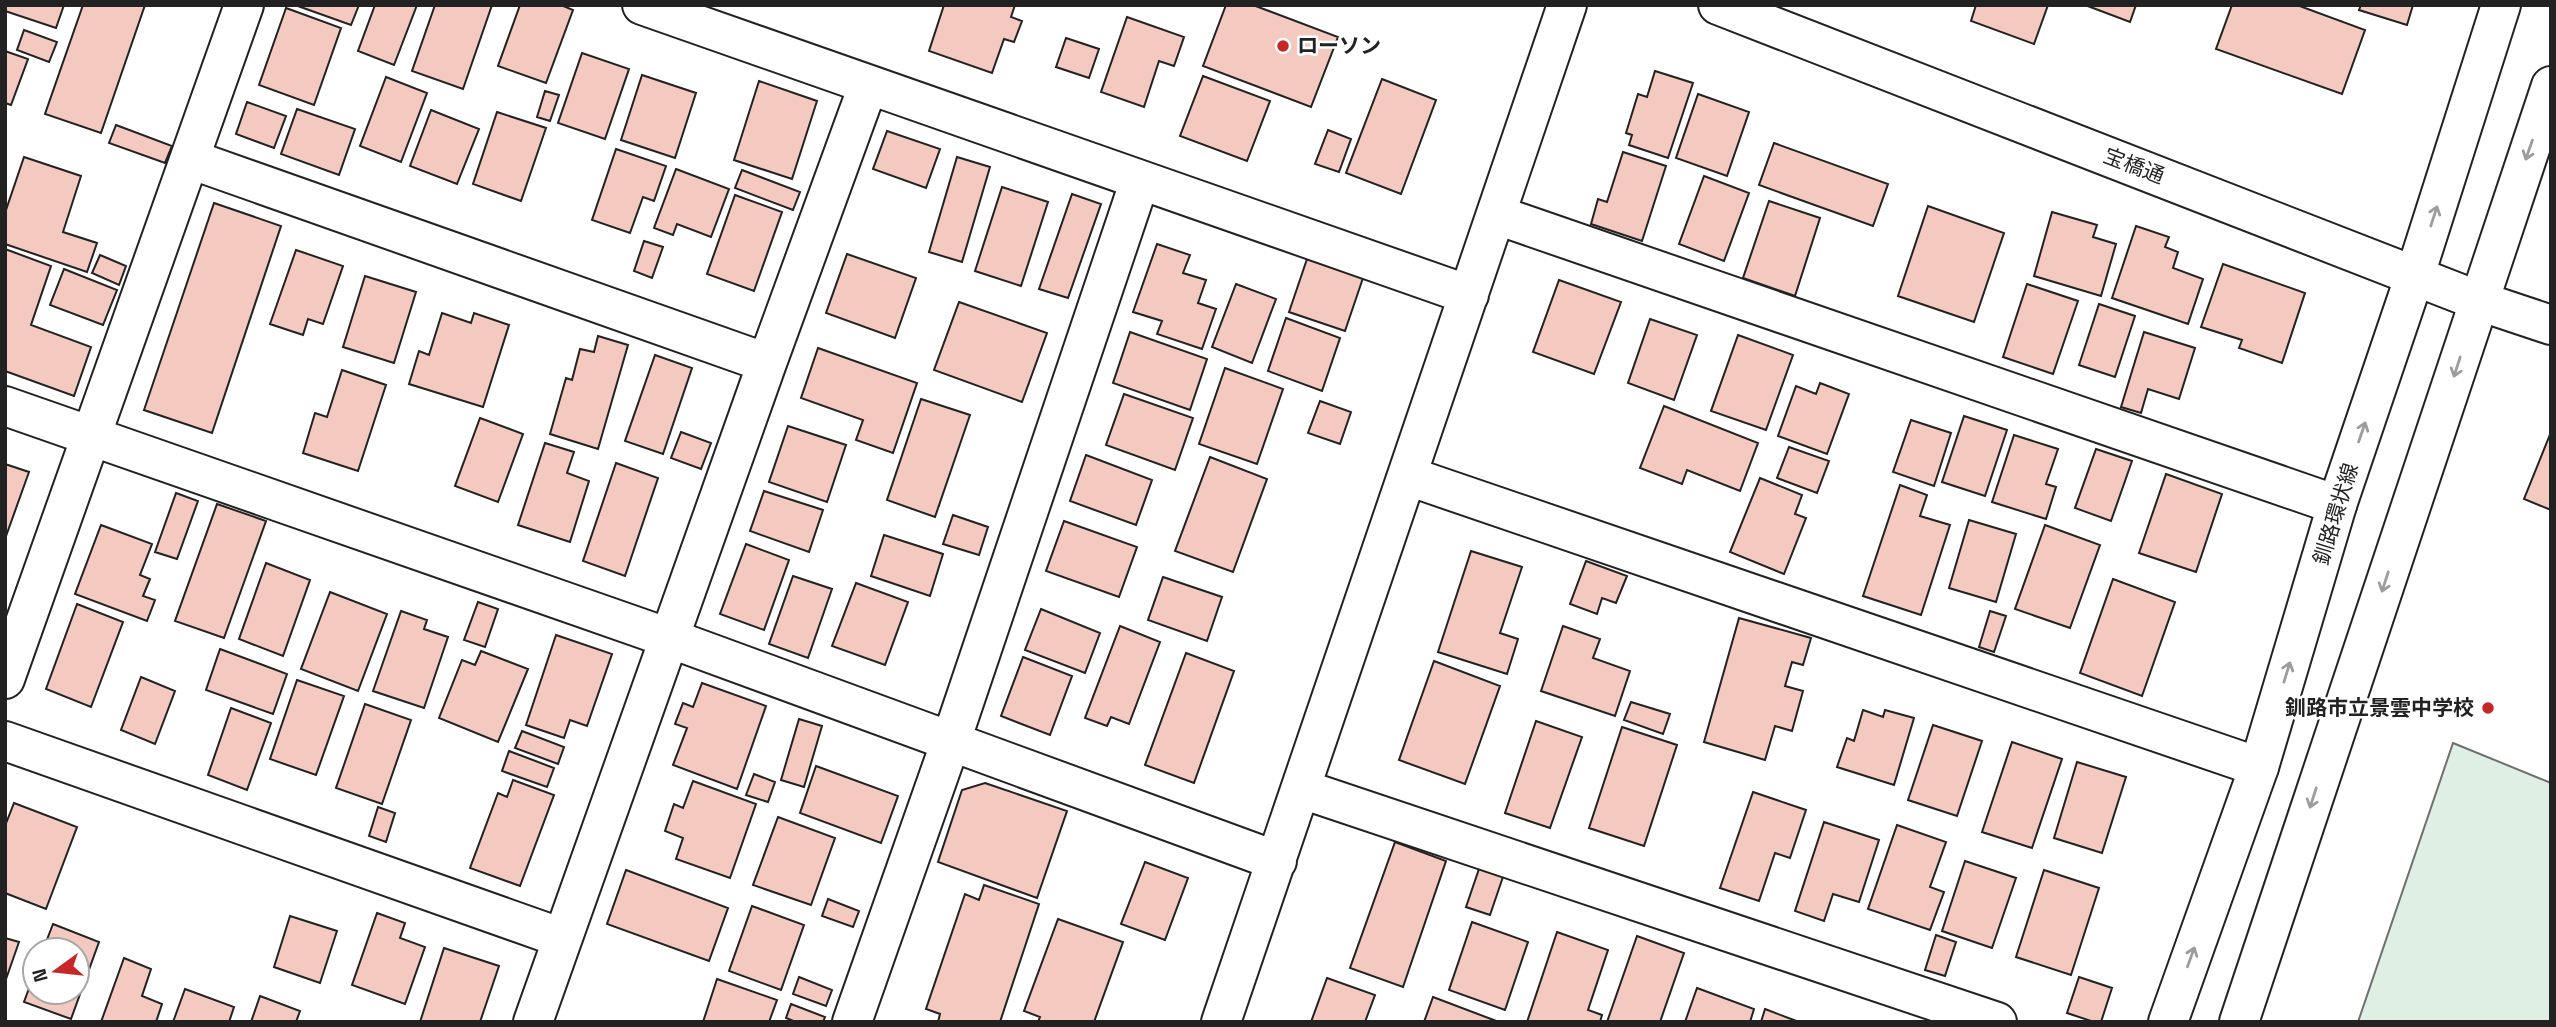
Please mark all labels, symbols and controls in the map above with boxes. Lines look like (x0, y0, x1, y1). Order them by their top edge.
place label: ローソン (1297, 32, 1381, 59)
marker: ローソン (1275, 38, 1291, 54)
one-way arrow (2522, 139, 2534, 161)
street label: 宝橋通 (2100, 142, 2168, 189)
one-way arrow (2428, 205, 2441, 227)
one-way arrow (2450, 355, 2463, 377)
one-way arrow (2357, 421, 2369, 443)
street label: 釧路環状線 (2307, 460, 2364, 568)
one-way arrow (2378, 571, 2391, 593)
one-way arrow (2282, 662, 2295, 684)
place label: 釧路市立景雲中学校 (2285, 694, 2474, 721)
marker: 釧路市立景雲中学校 (2480, 700, 2496, 716)
one-way arrow (2306, 787, 2319, 809)
north arrow (21, 936, 91, 1006)
one-way arrow (2186, 947, 2198, 969)
text: N (26, 966, 54, 985)

